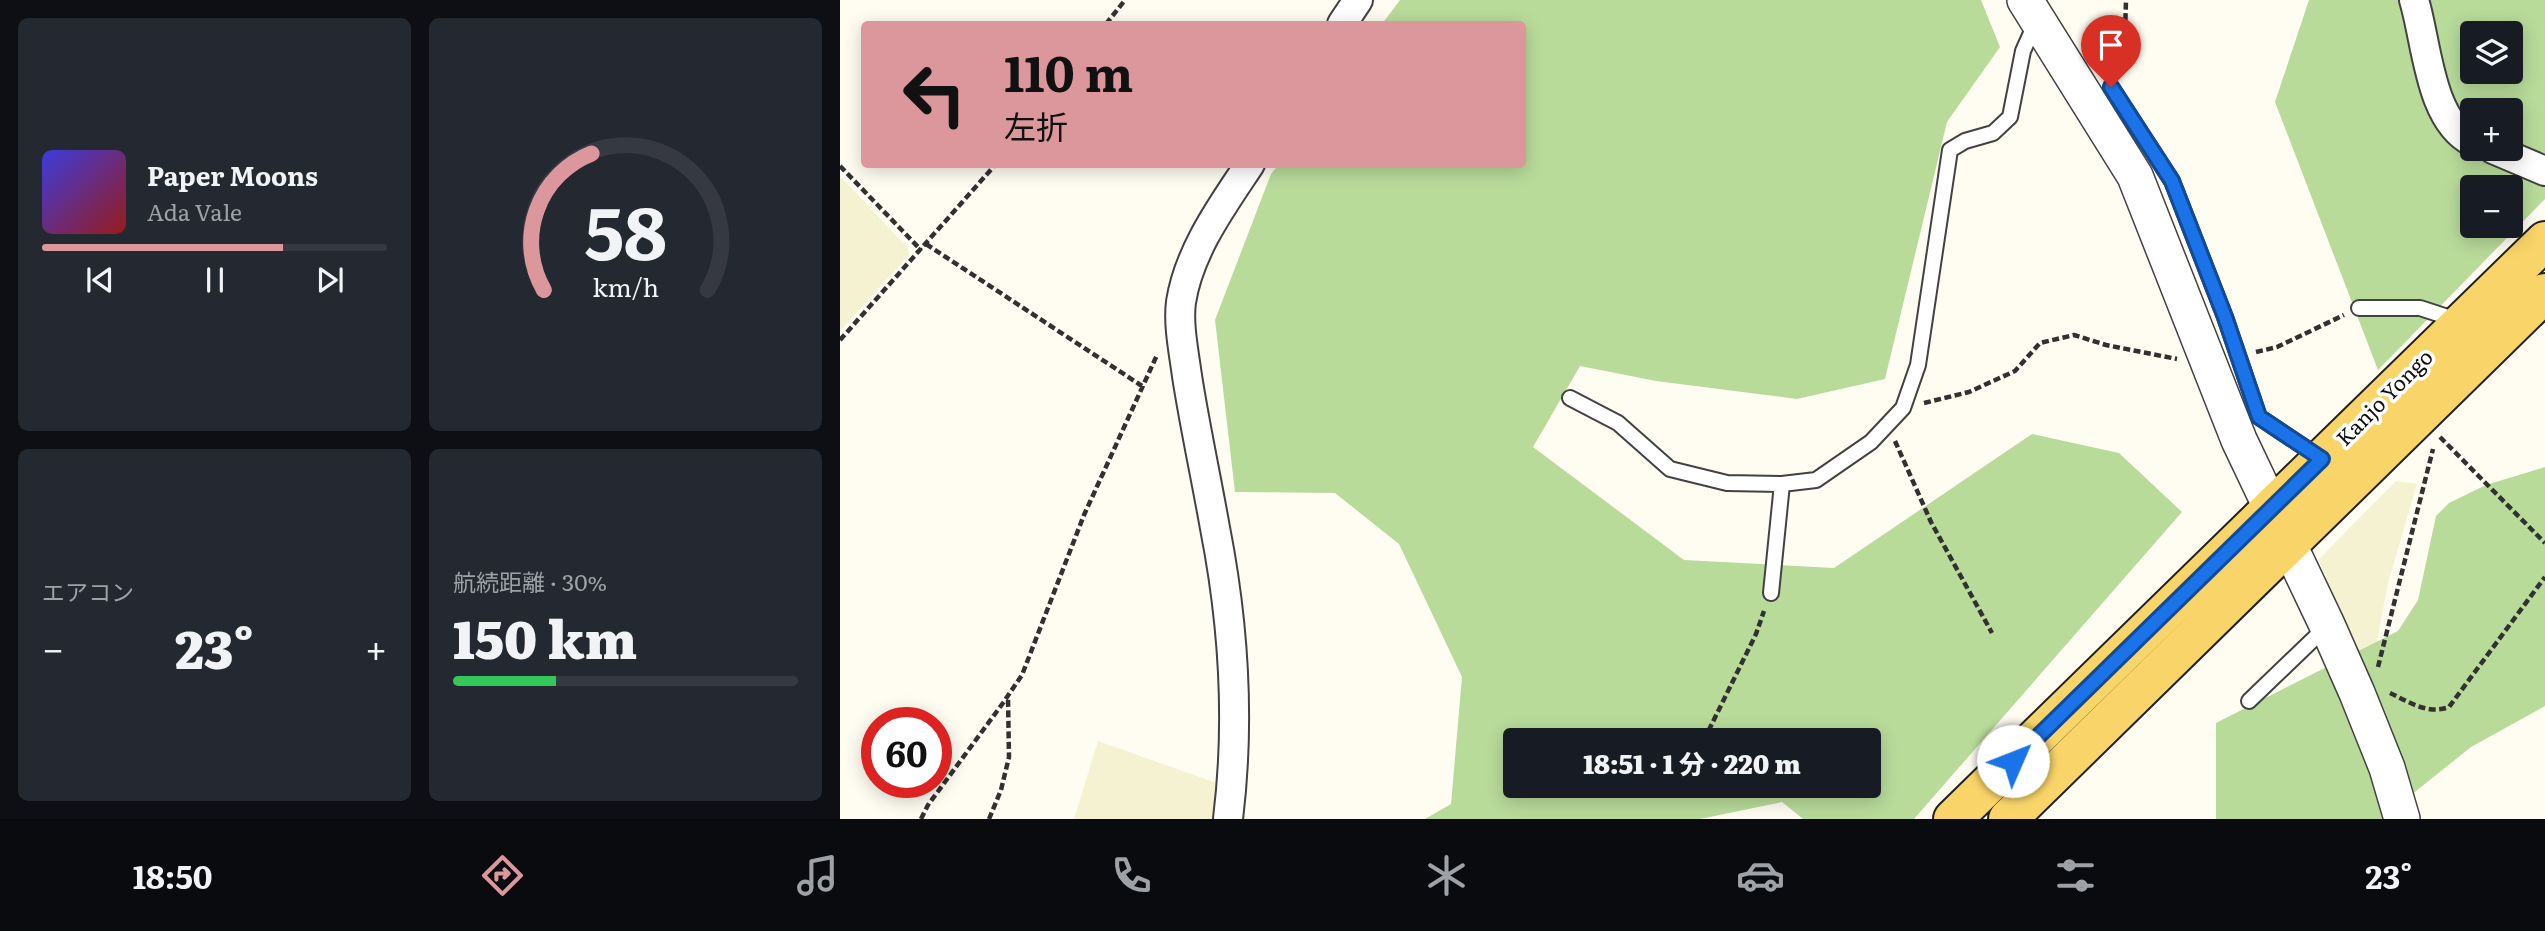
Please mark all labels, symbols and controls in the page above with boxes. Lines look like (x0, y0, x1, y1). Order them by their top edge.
pin (2081, 15, 2141, 87)
map controls (2460, 21, 2523, 238)
button: layers (2460, 21, 2523, 84)
icon: arrive (2092, 26, 2130, 64)
text: 110 m (1004, 34, 1133, 107)
icon: left (889, 49, 980, 140)
button: + (2460, 98, 2523, 161)
text: 左折 (1004, 101, 1068, 149)
text: Paper Moons (147, 155, 318, 194)
text: 58 (584, 175, 667, 283)
button: − (2460, 175, 2523, 238)
text: Ada Vale (147, 194, 242, 228)
icon: previous (81, 261, 119, 299)
icon: pause (196, 261, 234, 299)
icon: next (311, 261, 349, 299)
text: km/h (592, 268, 659, 305)
street label: Kanjo Yongo (2328, 341, 2439, 452)
text: 航続距離 · 30% (453, 564, 607, 598)
text: エアコン (42, 574, 134, 608)
text: 150 km (453, 598, 637, 675)
text: 23° (175, 608, 254, 685)
text: − (42, 618, 64, 675)
text: + (365, 618, 387, 675)
speed limit sign: 60 (861, 707, 952, 798)
position arrow (1976, 724, 2050, 798)
text: 18:51 · 1 分 · 220 m (1583, 743, 1801, 782)
text: 18:50 (133, 851, 213, 899)
icon: directions (478, 851, 527, 900)
icon: music (793, 851, 842, 900)
icon: phone (1107, 851, 1156, 900)
icon: climate (1422, 851, 1471, 900)
icon: car (1736, 851, 1785, 900)
icon: filters (2051, 851, 2100, 900)
text: 23° (2365, 851, 2412, 899)

